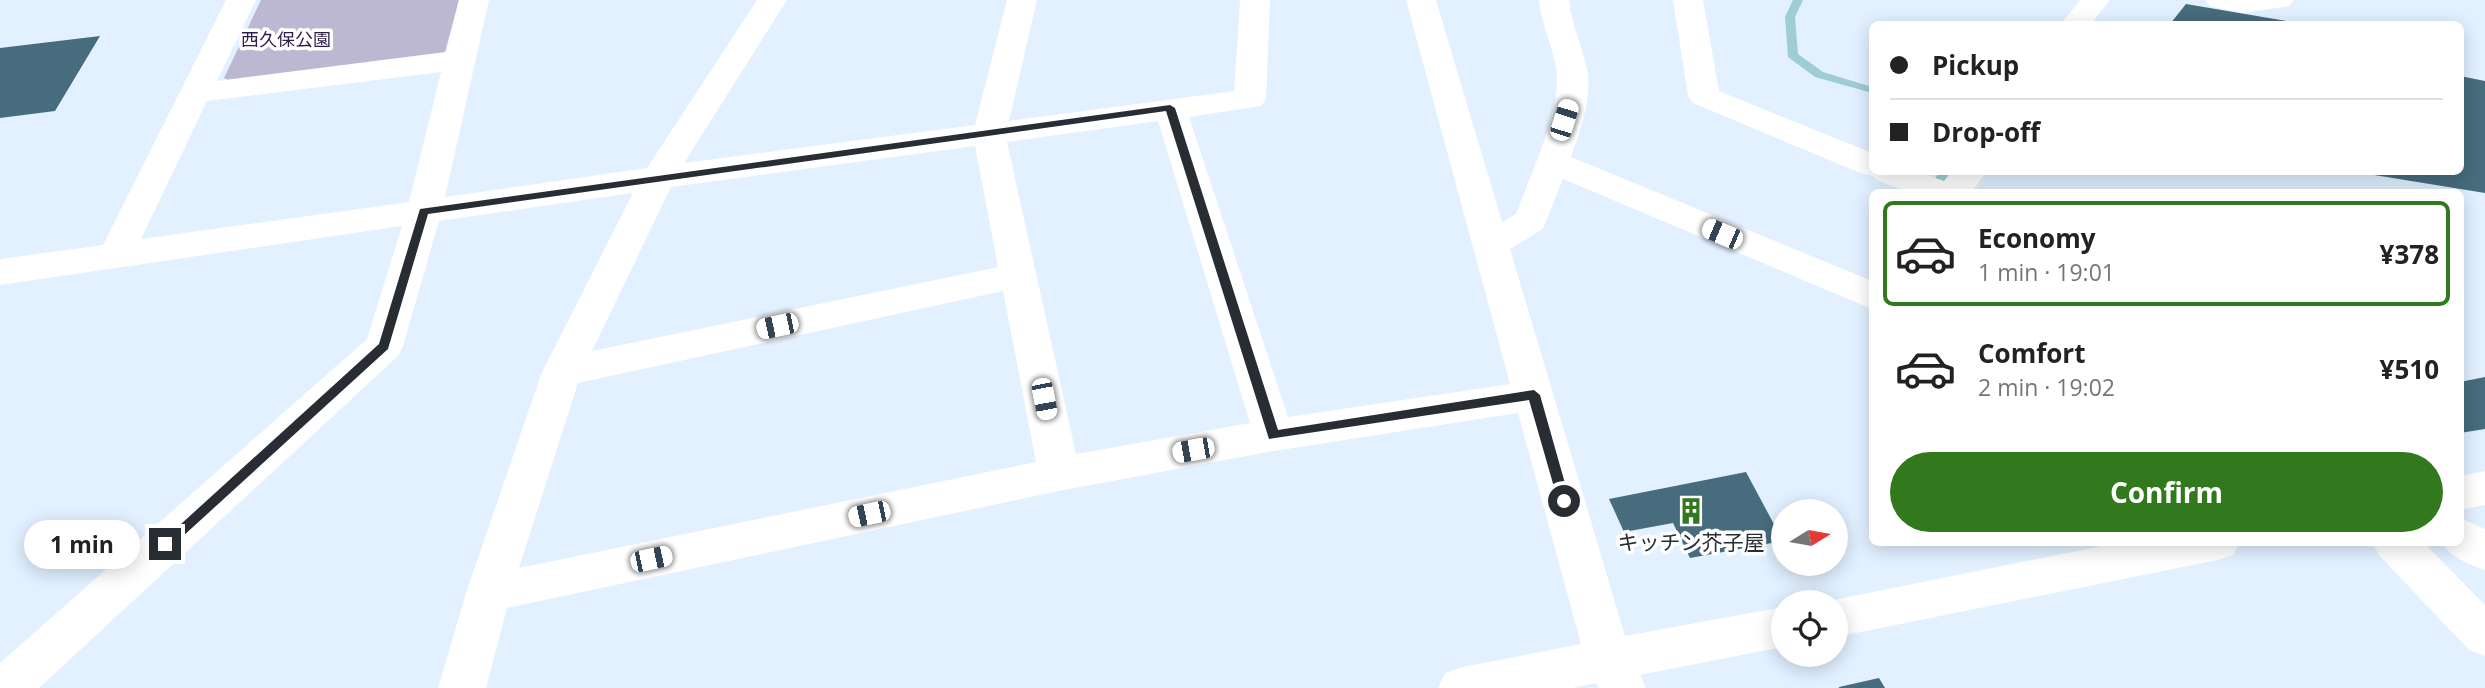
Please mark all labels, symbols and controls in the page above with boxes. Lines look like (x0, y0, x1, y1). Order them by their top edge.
park label: 西久保公園 (241, 27, 331, 51)
text: Pickup (1932, 47, 2019, 83)
car (1548, 97, 1581, 143)
text: Drop-off (1932, 114, 2040, 150)
car (1699, 216, 1746, 252)
text: Economy (1978, 220, 2096, 256)
icon: car (1894, 222, 1957, 285)
text: ¥378 (2380, 236, 2439, 272)
text: 1 min · 19:01 (1978, 256, 2115, 288)
car (755, 311, 800, 341)
text: Comfort (1978, 335, 2085, 371)
icon: car (1894, 337, 1957, 400)
text: ¥510 (2380, 351, 2439, 387)
text: 2 min · 19:02 (1978, 371, 2115, 403)
car (1030, 376, 1059, 422)
car (1171, 436, 1216, 464)
button: Confirm (1890, 452, 2443, 532)
route start (1548, 485, 1580, 517)
building icon: キッチン芥子屋 (1676, 496, 1706, 526)
car (847, 499, 892, 529)
north arrow (1771, 499, 1848, 576)
map controls (1771, 499, 1848, 667)
callout: 1 min (25, 520, 140, 568)
text: 1 min (50, 528, 114, 560)
route end (149, 528, 181, 560)
place label: キッチン芥子屋 (1618, 528, 1765, 556)
car (629, 544, 674, 574)
button: locate (1771, 590, 1848, 667)

